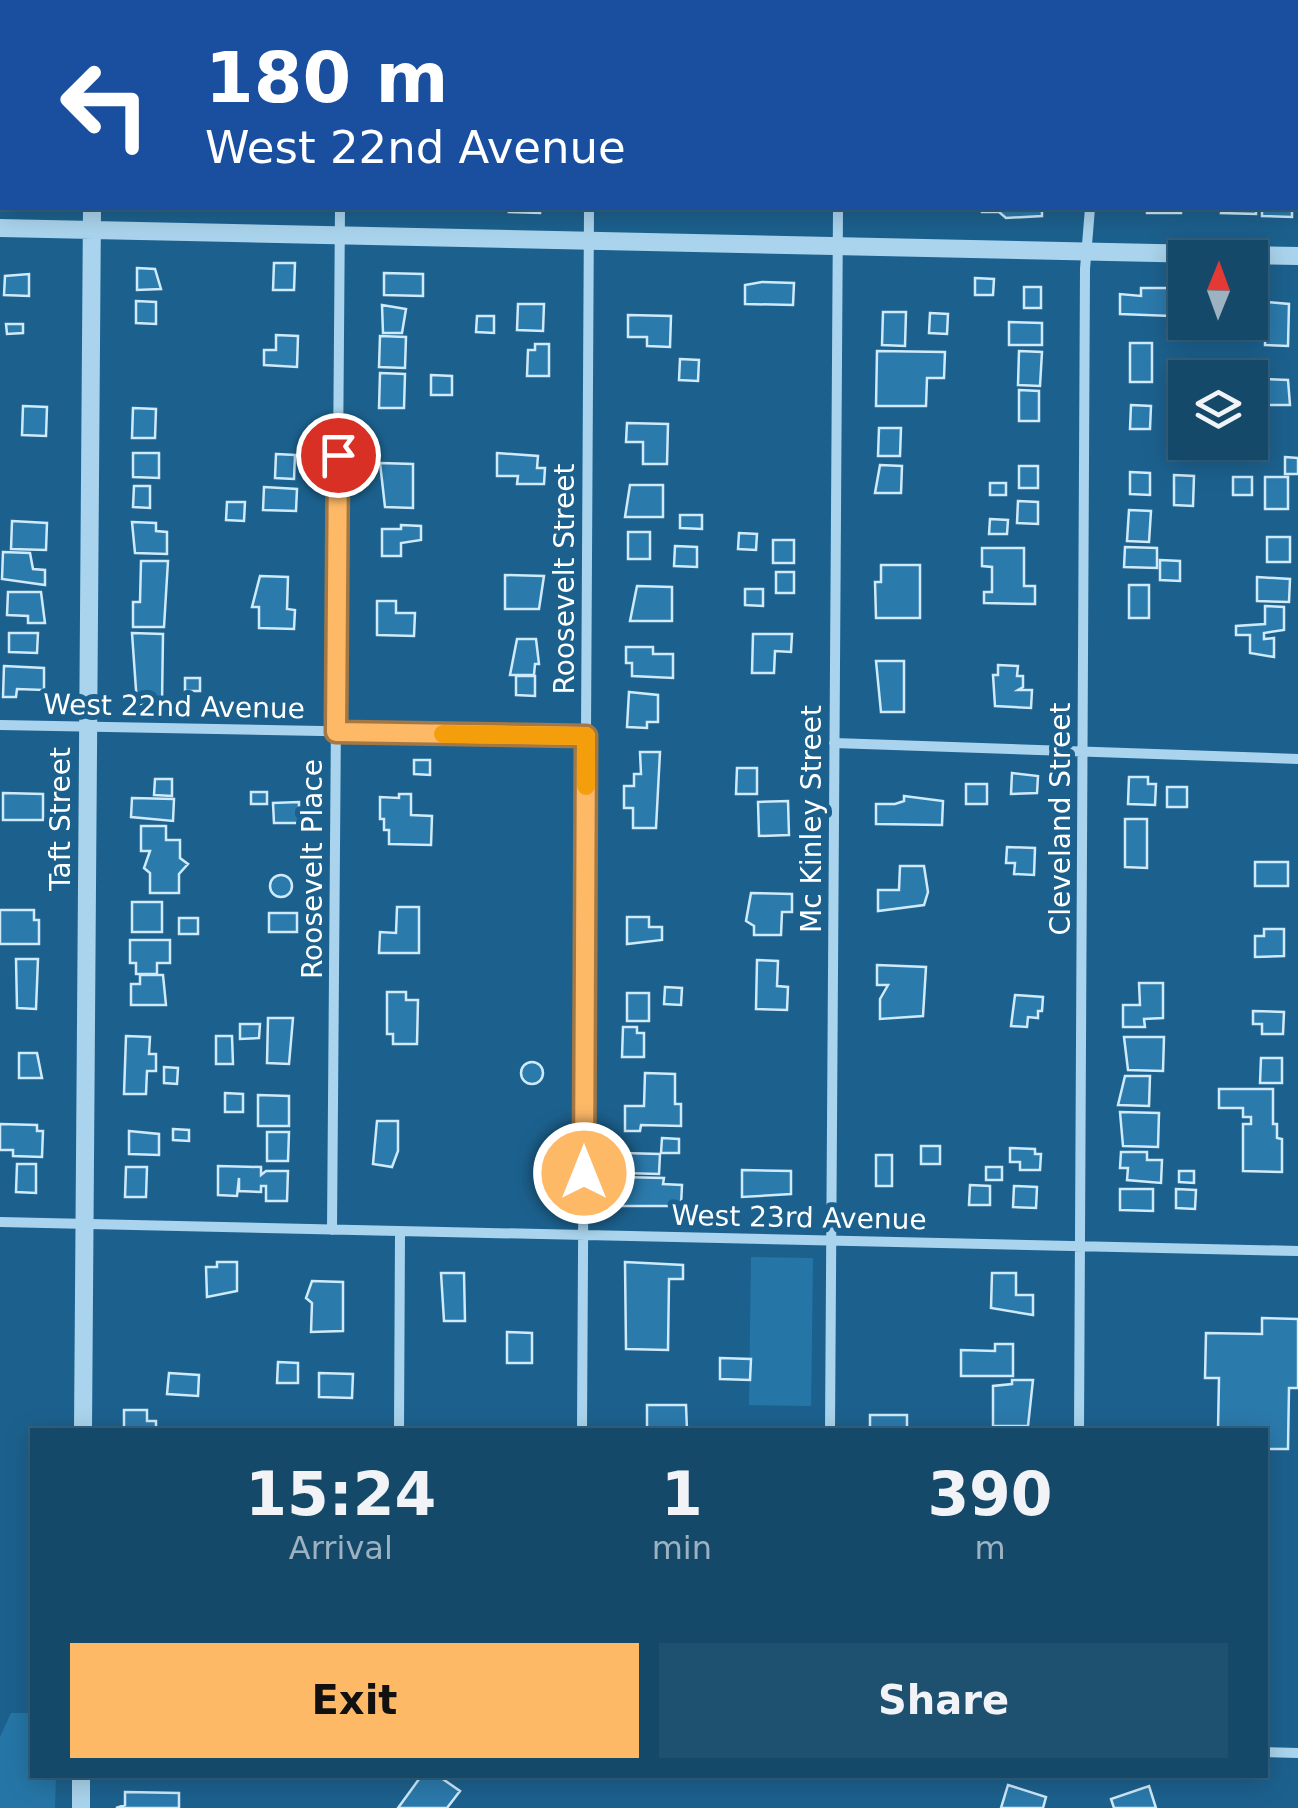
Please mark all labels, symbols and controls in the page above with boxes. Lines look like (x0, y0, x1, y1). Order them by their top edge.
text: 180 m (205, 37, 448, 119)
icon: left (40, 40, 170, 170)
text: West 22nd Avenue (205, 121, 626, 174)
north arrow (1168, 240, 1268, 340)
map controls (1168, 240, 1268, 460)
button: layers (1168, 360, 1268, 460)
pin (296, 413, 381, 498)
icon: arrive (311, 428, 366, 483)
street label: Roosevelt Street (548, 464, 581, 694)
street label: West 22nd Avenue (43, 688, 305, 725)
street label: Cleveland Street (1044, 703, 1077, 935)
street label: Mc Kinley Street (795, 705, 828, 933)
street label: Taft Street (44, 747, 77, 892)
street label: Roosevelt Place (296, 759, 329, 979)
position arrow (532, 1121, 636, 1225)
street label: West 23rd Avenue (671, 1199, 927, 1236)
text: 15:24 (245, 1459, 436, 1529)
text: 1 (661, 1459, 703, 1529)
text: 390 (927, 1459, 1053, 1529)
text: Arrival (289, 1529, 393, 1567)
text: min (652, 1529, 712, 1567)
text: m (974, 1529, 1006, 1567)
button: Exit (70, 1643, 639, 1758)
button: Share (659, 1643, 1228, 1758)

